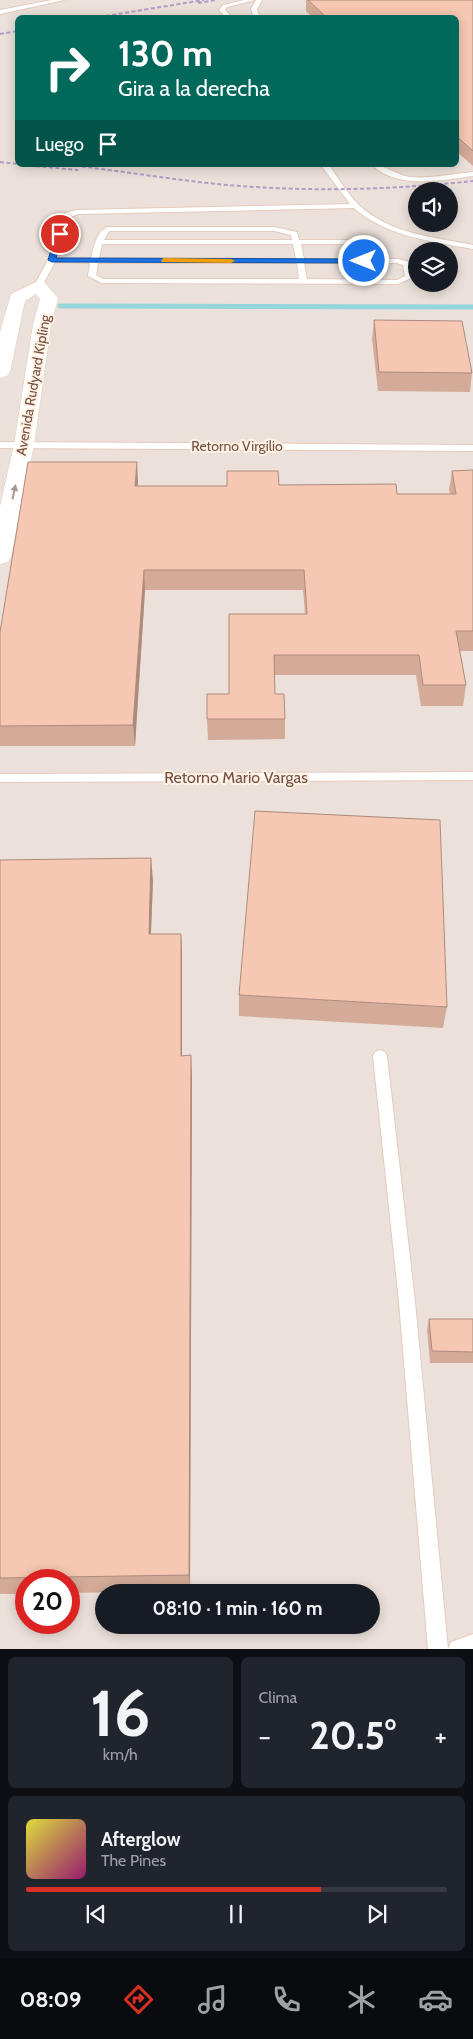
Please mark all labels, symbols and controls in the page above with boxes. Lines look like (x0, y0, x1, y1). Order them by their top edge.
text: 130 m (118, 32, 213, 75)
icon: right (35, 35, 100, 100)
text: Gira a la derecha (118, 75, 270, 102)
icon: arrive (94, 130, 122, 158)
text: Luego (35, 133, 84, 156)
map controls (408, 182, 458, 292)
button: sound (408, 182, 458, 232)
pin (39, 213, 81, 255)
icon: arrive (46, 220, 74, 248)
position arrow (337, 234, 389, 286)
button: layers (408, 242, 458, 292)
street label: Avenida Rudyard Kipling (12, 312, 54, 457)
street label: Retorno Virgilio (191, 437, 283, 455)
one-way arrow (10, 485, 18, 500)
street label: Retorno Mario Vargas (164, 768, 308, 787)
speed limit sign: 20 (15, 1569, 80, 1634)
text: 08:10 · 1 min · 160 m (152, 1597, 323, 1620)
text: 16 (90, 1673, 151, 1752)
text: Clima (259, 1688, 297, 1707)
text: 20.5° (310, 1712, 396, 1759)
text: − (259, 1719, 271, 1753)
text: + (435, 1719, 447, 1753)
text: km/h (103, 1745, 138, 1764)
text: Afterglow (101, 1828, 181, 1851)
text: The Pines (101, 1851, 166, 1870)
icon: previous (82, 1900, 110, 1928)
icon: pause (222, 1900, 250, 1928)
icon: next (363, 1900, 391, 1928)
icon: directions (121, 1982, 156, 2017)
icon: music (195, 1982, 230, 2017)
icon: phone (269, 1982, 304, 2017)
icon: climate (344, 1982, 379, 2017)
icon: car (418, 1982, 453, 2017)
text: 08:09 (20, 1986, 81, 2013)

